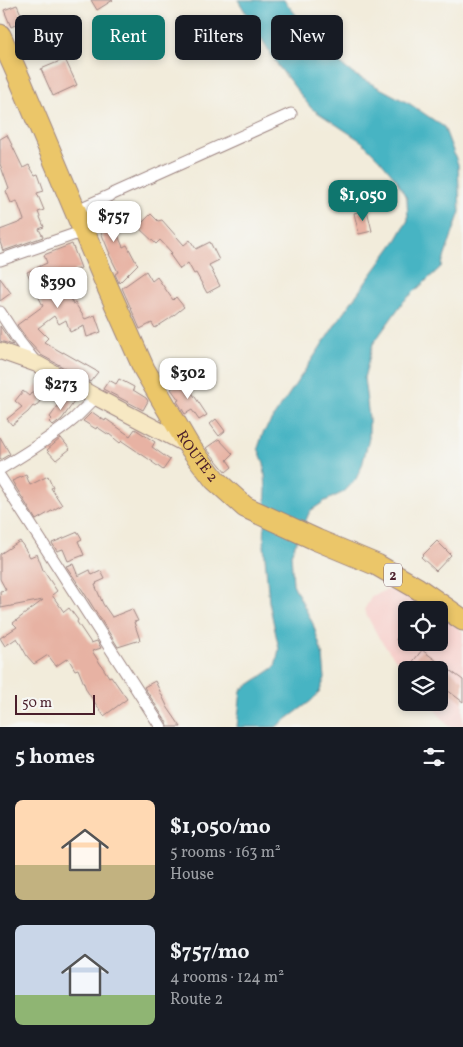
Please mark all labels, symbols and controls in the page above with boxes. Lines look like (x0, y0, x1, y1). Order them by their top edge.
chip: Buy (15, 15, 82, 60)
chip: Rent (92, 15, 165, 60)
chip: Filters (175, 15, 261, 60)
chip: New (271, 15, 343, 60)
pin: $1,050 (322, 180, 404, 222)
text: $1,050 (339, 185, 387, 207)
pin: $757 (84, 200, 144, 243)
text: $757 (98, 206, 130, 228)
pin: $390 (28, 266, 88, 309)
text: $390 (40, 272, 76, 294)
pin: $302 (158, 358, 218, 400)
text: $302 (170, 363, 206, 385)
pin: $273 (31, 368, 91, 411)
text: $273 (45, 374, 77, 396)
street label: ROUTE 2 (170, 427, 222, 487)
road number: 2 (384, 564, 402, 586)
map controls (398, 601, 448, 711)
button: locate (398, 601, 448, 651)
button: layers (398, 661, 448, 711)
scale bar (15, 692, 95, 715)
text: 50 m (22, 694, 52, 713)
text: 5 homes (15, 743, 95, 772)
icon: filters (420, 743, 448, 771)
text: $1,050/mo (170, 813, 271, 842)
icon: home (55, 820, 115, 880)
text: 5 rooms · 163 m² (170, 842, 281, 864)
text: House (170, 864, 214, 886)
text: $757/mo (170, 938, 250, 967)
icon: home (55, 945, 115, 1005)
text: 4 rooms · 124 m² (170, 967, 284, 989)
text: Route 2 (170, 989, 223, 1011)

